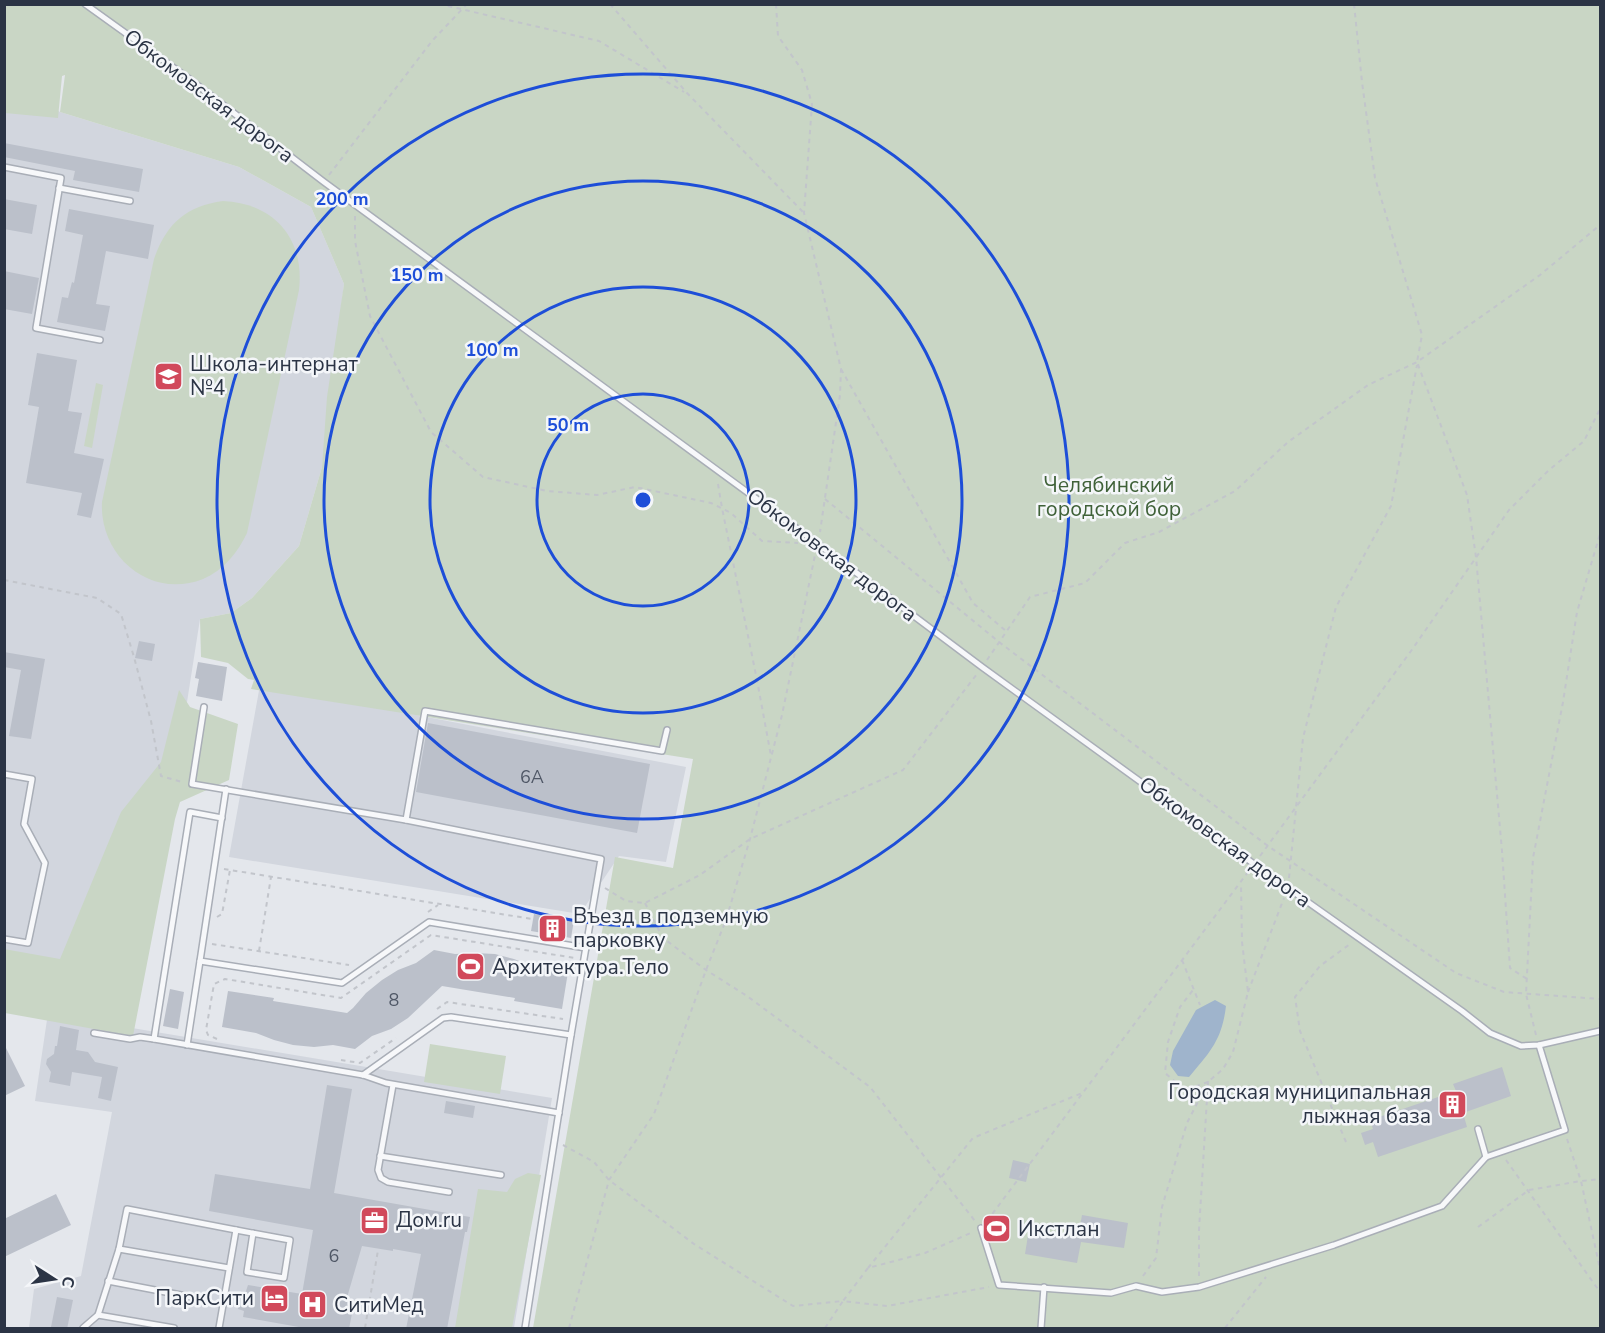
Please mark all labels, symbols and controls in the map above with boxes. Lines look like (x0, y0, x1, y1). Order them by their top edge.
street label: Обкомовская дорога (118, 23, 300, 169)
text: 200 m (315, 187, 369, 211)
text: 150 m (390, 263, 444, 287)
text: 100 m (465, 338, 519, 362)
place label: Школа-интернат №4 (190, 350, 358, 402)
school or university icon: Школа-интернат №4 (153, 360, 185, 392)
text: 50 m (547, 413, 589, 437)
park label: Челябинский городской бор (1037, 471, 1181, 523)
street label: Обкомовская дорога (741, 482, 923, 628)
centre of rings (633, 490, 653, 510)
house number: 6А (520, 765, 544, 789)
street label: Обкомовская дорога (1133, 770, 1317, 914)
place label: Въезд в подземную парковку (573, 902, 769, 954)
building icon: Въезд в подземную парковку (536, 912, 568, 944)
sports icon: Архитектура.Тело (455, 951, 487, 983)
place label: Архитектура.Тело (492, 953, 669, 981)
house number: 8 (389, 988, 399, 1012)
place label: Городская муниципальная лыжная база (1168, 1078, 1431, 1130)
building icon: Городская муниципальная лыжная база (1436, 1088, 1468, 1120)
office icon: Дом.ru (359, 1204, 391, 1236)
place label: Дом.ru (396, 1206, 462, 1234)
sports icon: Икстлан (981, 1213, 1013, 1245)
place label: Икстлан (1018, 1215, 1100, 1243)
house number: 6 (329, 1244, 339, 1268)
north arrow (24, 1249, 84, 1309)
text: С (56, 1274, 80, 1290)
hotel icon: ПаркСити (259, 1282, 291, 1314)
place label: ПаркСити (155, 1284, 254, 1312)
hospital icon: СитиМед (297, 1289, 329, 1321)
place label: СитиМед (334, 1291, 424, 1319)

